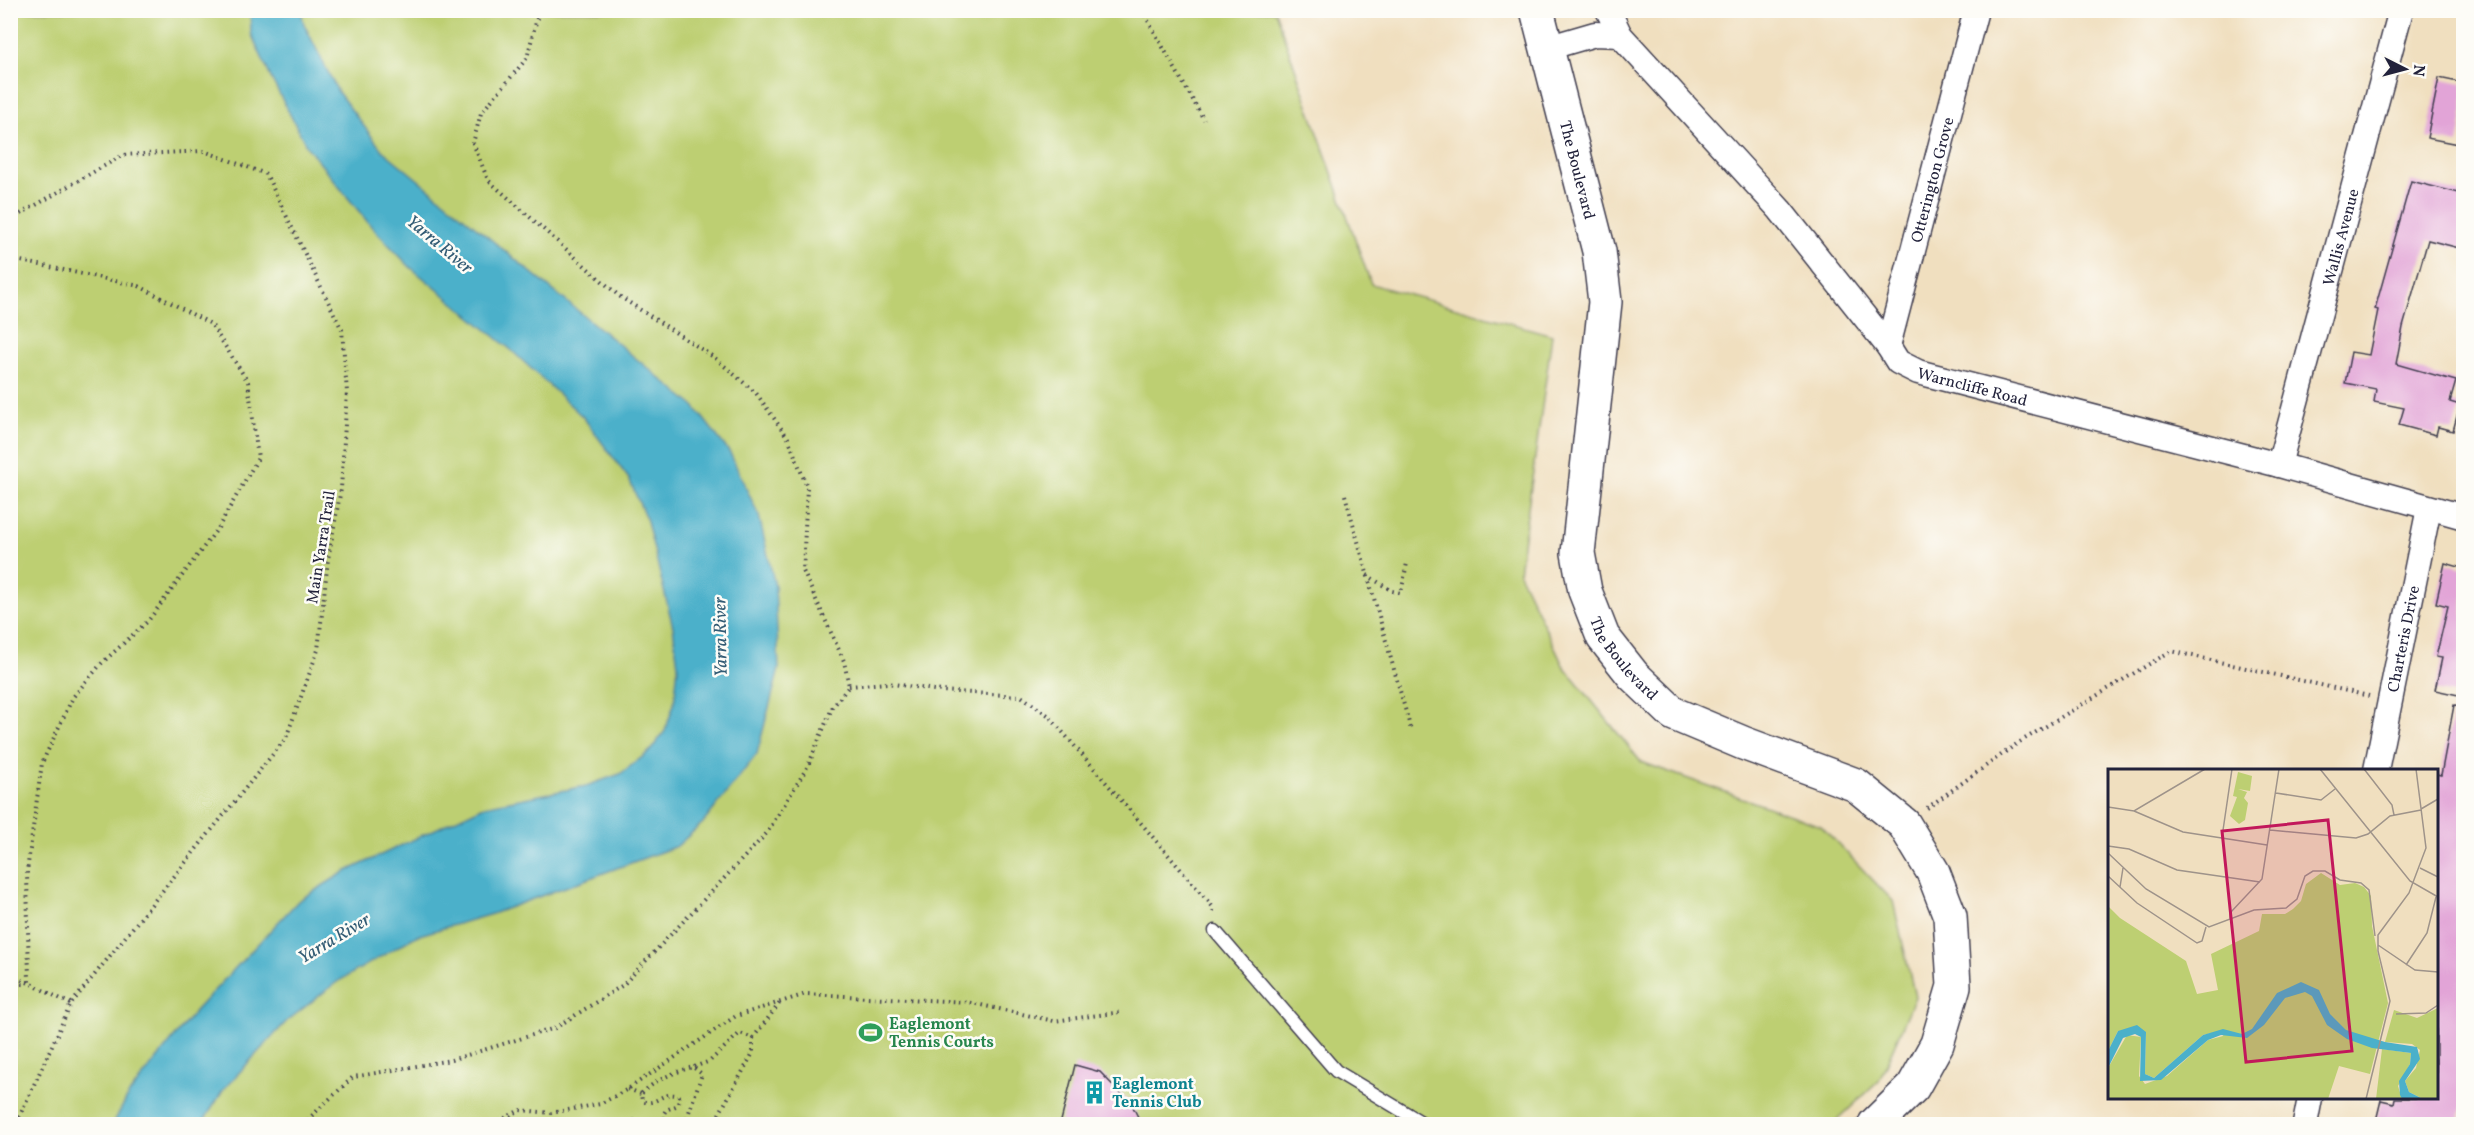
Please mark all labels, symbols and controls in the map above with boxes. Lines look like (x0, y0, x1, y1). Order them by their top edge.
north arrow (2375, 39, 2435, 99)
text: N (2406, 63, 2429, 78)
street label: Otterington Grove (1907, 115, 1960, 245)
street label: The Boulevard (1553, 118, 1599, 222)
street label: Wallis Avenue (2319, 187, 2366, 289)
water label: Yarra River (400, 210, 478, 281)
street label: Warncliffe Road (1914, 363, 2030, 413)
street label: Main Yarra Trail (302, 489, 342, 605)
street label: Charteris Drive (2383, 584, 2426, 694)
water label: Yarra River (708, 597, 735, 677)
street label: The Boulevard (1583, 614, 1662, 706)
inset map (2108, 769, 2438, 1099)
water label: Yarra River (294, 908, 376, 971)
place label: Eaglemont Tennis Courts (889, 1014, 994, 1054)
sports icon: Eaglemont Tennis Courts (858, 1019, 884, 1045)
place label: Eaglemont Tennis Club (1112, 1074, 1202, 1114)
building icon: Eaglemont Tennis Club (1081, 1079, 1107, 1105)

